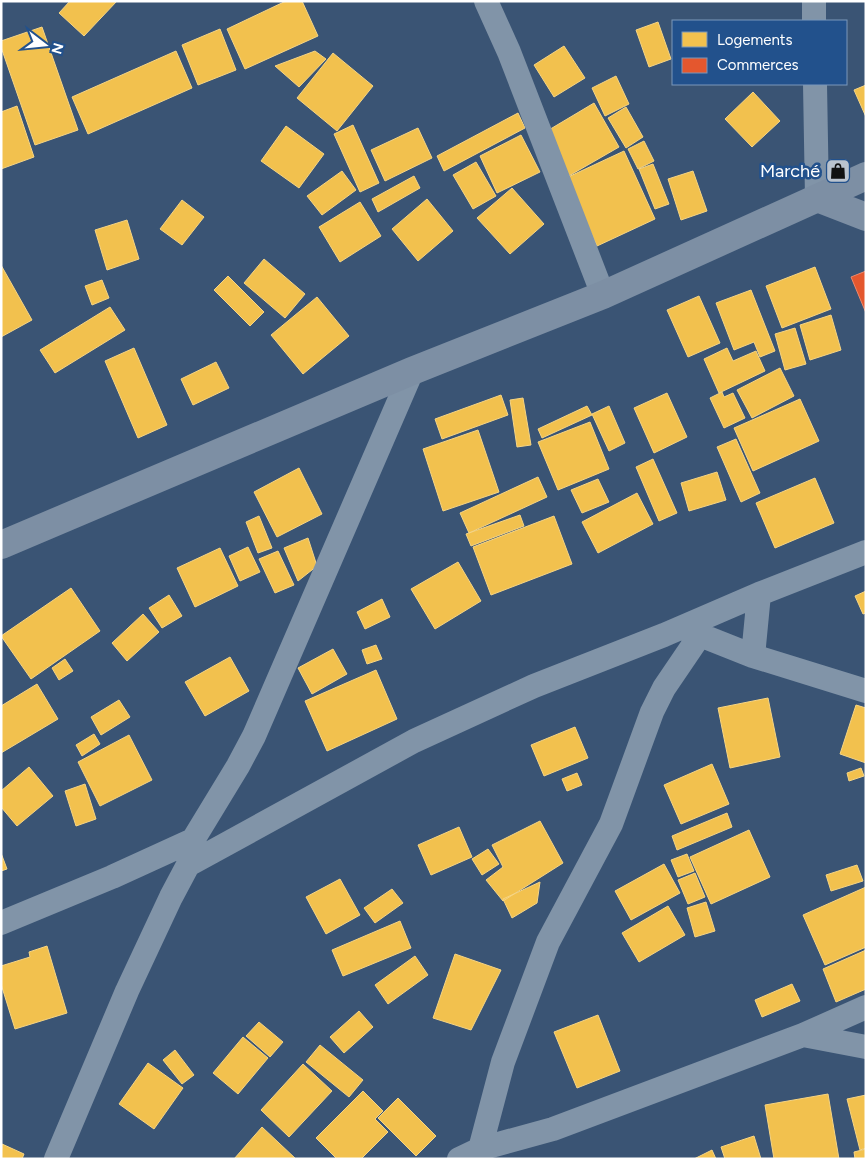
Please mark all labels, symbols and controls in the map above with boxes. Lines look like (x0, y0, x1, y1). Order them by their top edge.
north arrow (20, 20, 70, 70)
legend (672, 20, 847, 85)
text: Logements (717, 31, 792, 49)
text: N (47, 41, 67, 56)
text: Commerces (717, 56, 799, 74)
shop icon: Marché (825, 158, 851, 184)
place label: Marché (760, 160, 820, 182)

